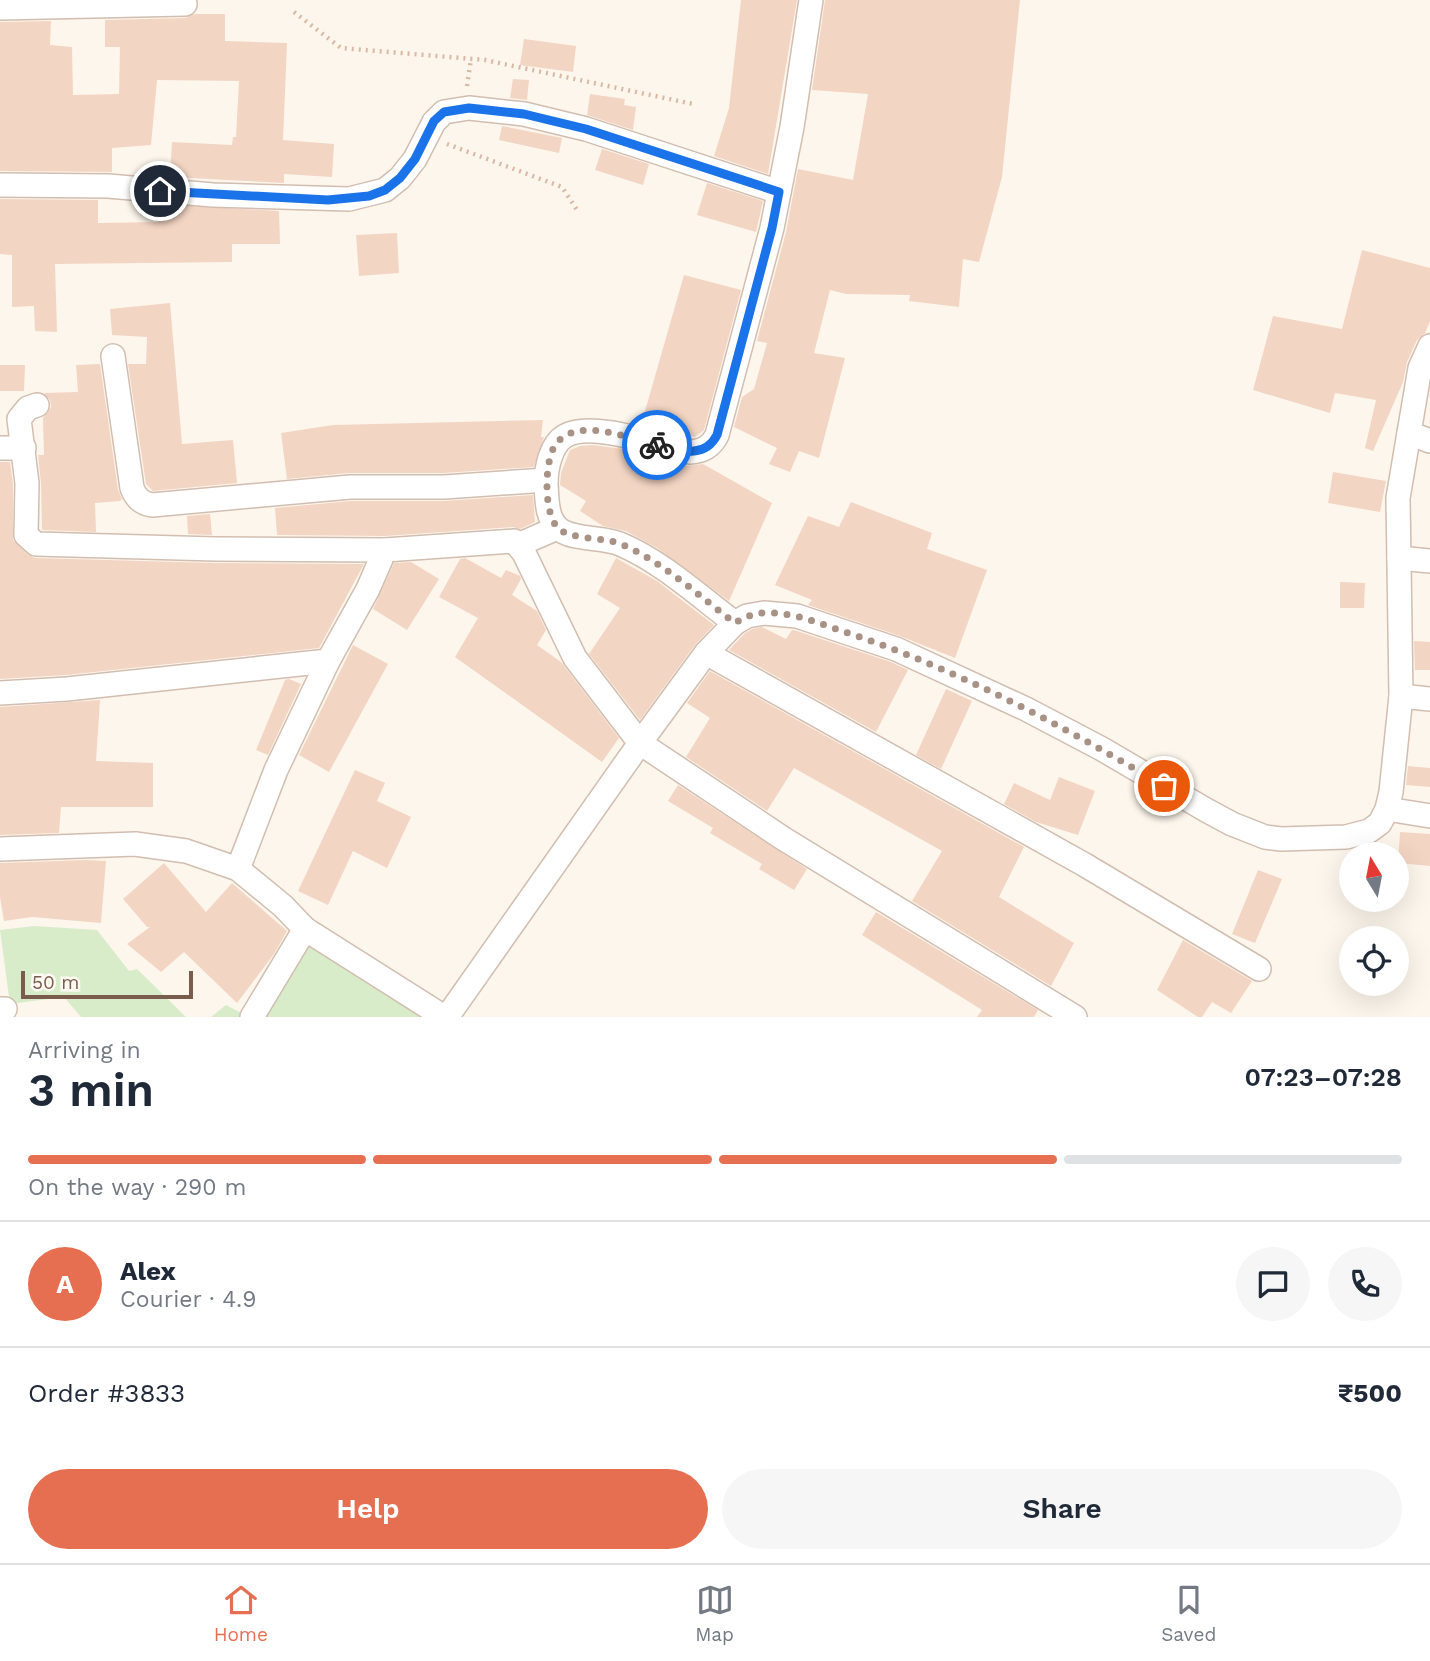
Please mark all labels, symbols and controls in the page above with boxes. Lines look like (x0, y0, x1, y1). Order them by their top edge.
pin (130, 161, 190, 221)
icon: home (141, 172, 179, 210)
courier (622, 410, 692, 480)
icon: bike (638, 426, 676, 464)
pin (1134, 756, 1194, 816)
icon: bag (1145, 767, 1183, 805)
north arrow (1339, 842, 1409, 912)
map controls (1339, 842, 1409, 996)
button: locate (1339, 926, 1409, 996)
scale bar (21, 968, 192, 1000)
text: 50 m (32, 971, 79, 994)
text: Arriving in (28, 1037, 141, 1064)
text: 07:23–07:28 (1244, 1062, 1402, 1092)
text: 3 min (28, 1063, 154, 1117)
text: On the way · 290 m (28, 1174, 246, 1201)
button: chat (1236, 1247, 1310, 1321)
button: phone (1328, 1247, 1402, 1321)
text: Alex (120, 1256, 176, 1286)
text: A (56, 1269, 74, 1299)
text: Courier · 4.9 (120, 1286, 256, 1313)
text: Order #3833 (28, 1378, 185, 1408)
text: ₹500 (1338, 1378, 1402, 1408)
button: Help (28, 1469, 708, 1549)
button: Share (722, 1469, 1402, 1549)
tab: Home (214, 1581, 268, 1646)
tab: Map (695, 1581, 734, 1646)
tab: Saved (1161, 1581, 1216, 1646)

